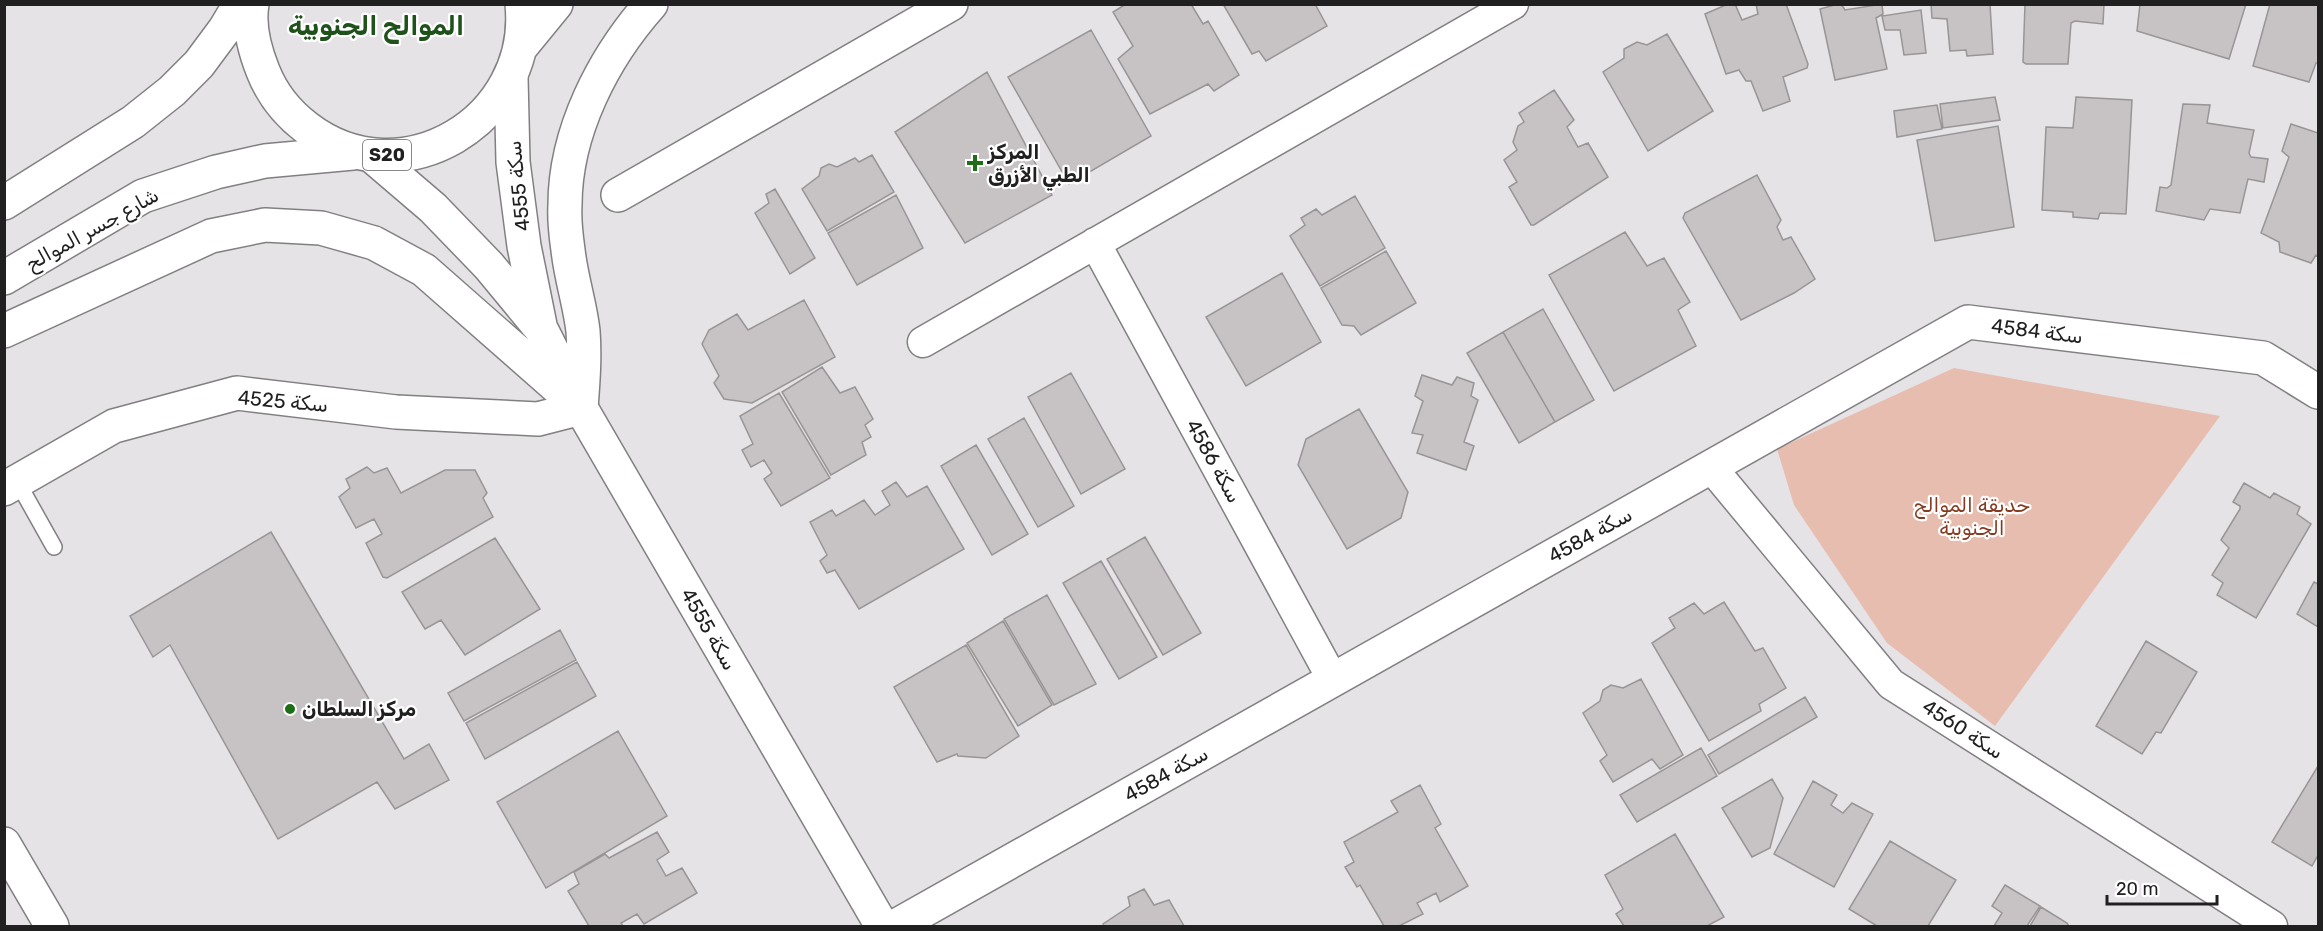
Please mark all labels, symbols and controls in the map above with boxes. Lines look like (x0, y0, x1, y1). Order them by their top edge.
district label: الموالح الجنوبية (288, 11, 464, 44)
road number: S20 (363, 140, 411, 170)
street label: سكة 4555 (501, 140, 535, 232)
place label: المركز الطبي الأزرق (987, 140, 1090, 191)
marker: المركز الطبي الأزرق (966, 154, 984, 172)
street label: شارع جسر الموالح (21, 183, 164, 277)
street label: سكة 4584 (1990, 313, 2084, 349)
street label: سكة 4525 (237, 385, 329, 417)
street label: سكة 4586 (1181, 415, 1247, 507)
park label: حديقة الموالح الجنوبية (1914, 493, 2030, 540)
street label: سكة 4584 (1544, 502, 1636, 568)
street label: سكة 4555 (676, 584, 742, 674)
street label: سكة 4560 (1918, 694, 2008, 764)
place label: مركز السلطان (302, 697, 416, 721)
marker: مركز السلطان (283, 702, 297, 716)
street label: سكة 4584 (1120, 741, 1212, 807)
scale bar (2107, 868, 2216, 906)
text: 20 m (2116, 878, 2158, 900)

